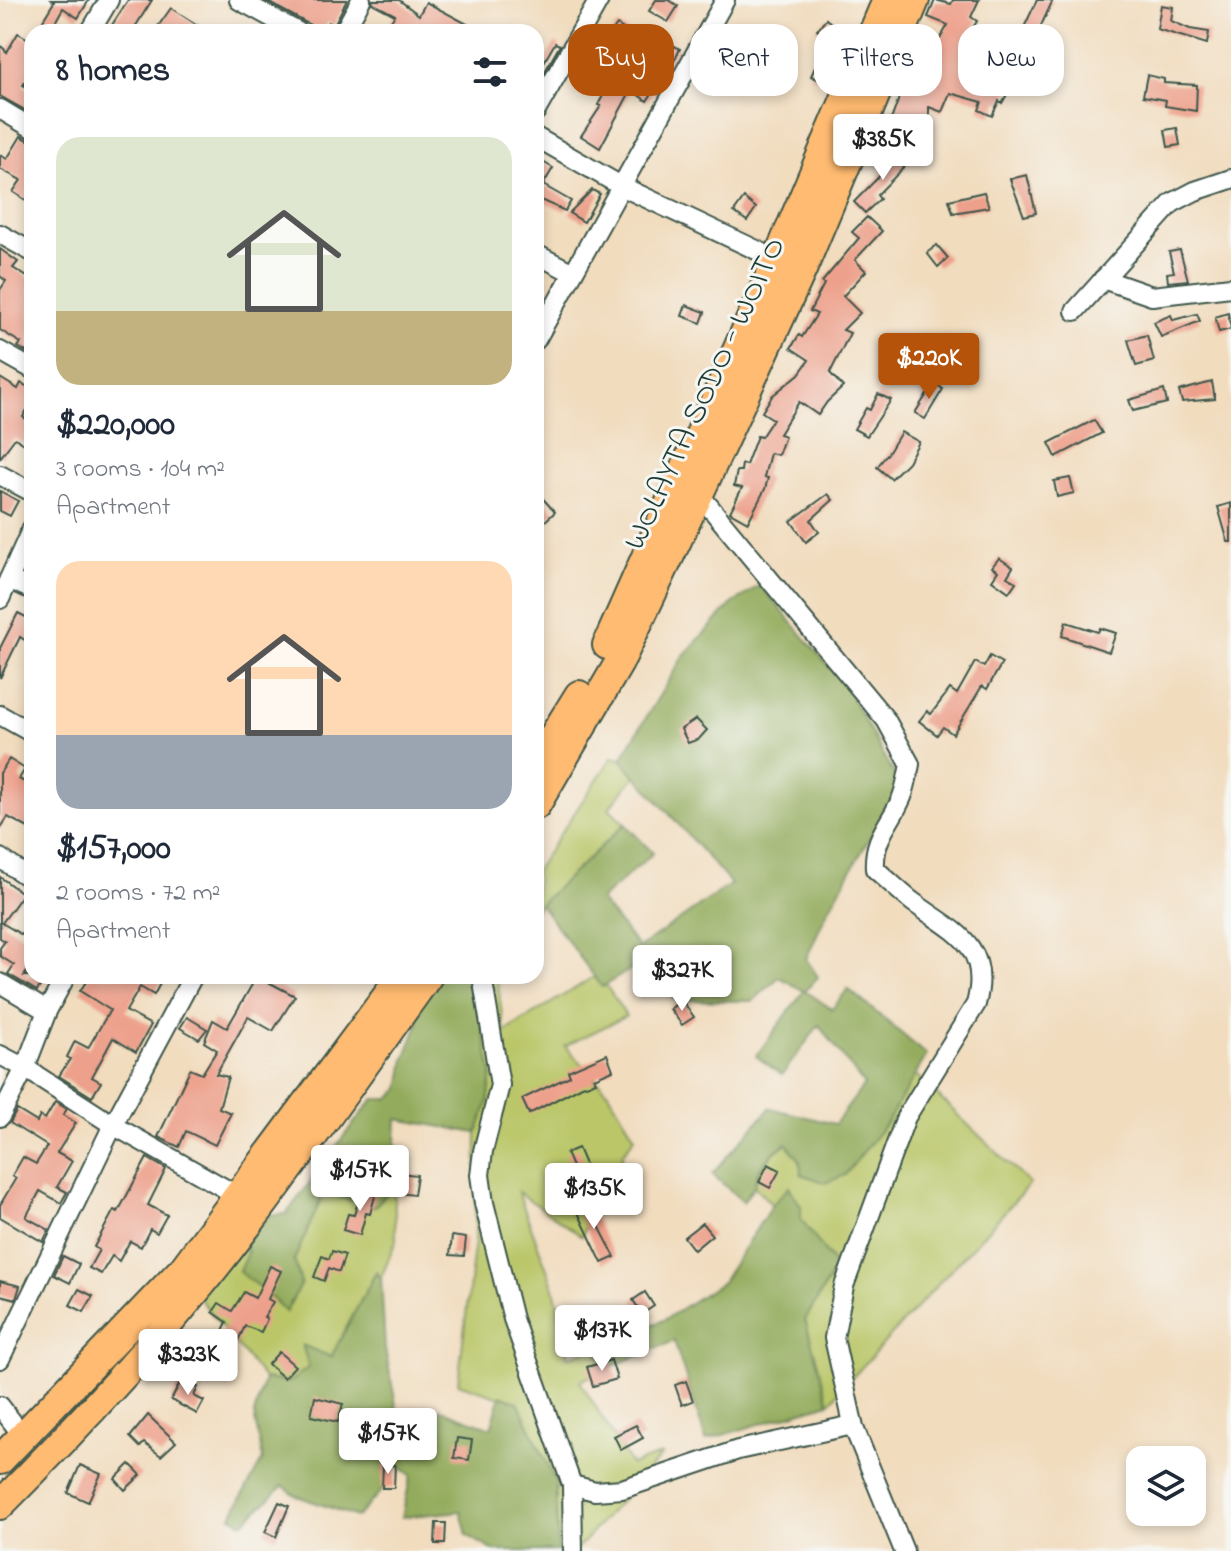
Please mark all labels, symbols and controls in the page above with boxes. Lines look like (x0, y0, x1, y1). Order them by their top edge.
chip: Buy (568, 24, 674, 96)
chip: Rent (690, 24, 798, 96)
chip: Filters (814, 24, 942, 96)
chip: New (958, 24, 1064, 96)
text: 8 homes (56, 47, 170, 97)
icon: filters (468, 50, 512, 94)
pin: $385K (827, 114, 939, 182)
text: $385K (851, 121, 915, 159)
icon: home (212, 189, 356, 333)
street label: WOLAYTA SODO - WOITO (613, 230, 799, 558)
pin: $220K (873, 333, 985, 401)
text: $220K (896, 340, 962, 378)
text: $220,000 (56, 401, 175, 451)
text: 3 rooms · 104 m² (56, 451, 225, 489)
text: Apartment (56, 489, 170, 527)
icon: home (212, 613, 356, 757)
text: $157,000 (56, 825, 171, 875)
text: 2 rooms · 72 m² (56, 875, 221, 913)
text: Apartment (56, 913, 170, 951)
pin: $327K (626, 945, 738, 1013)
text: $327K (651, 952, 713, 990)
pin: $157K (304, 1145, 416, 1213)
text: $157K (329, 1152, 391, 1190)
pin: $135K (538, 1163, 650, 1231)
text: $135K (563, 1170, 625, 1208)
pin: $137K (546, 1305, 658, 1373)
text: $137K (573, 1312, 631, 1350)
pin: $323K (132, 1329, 244, 1397)
text: $323K (157, 1336, 219, 1374)
pin: $157K (332, 1408, 444, 1476)
text: $157K (357, 1415, 419, 1453)
map controls (1126, 1446, 1206, 1526)
button: layers (1126, 1446, 1206, 1526)

